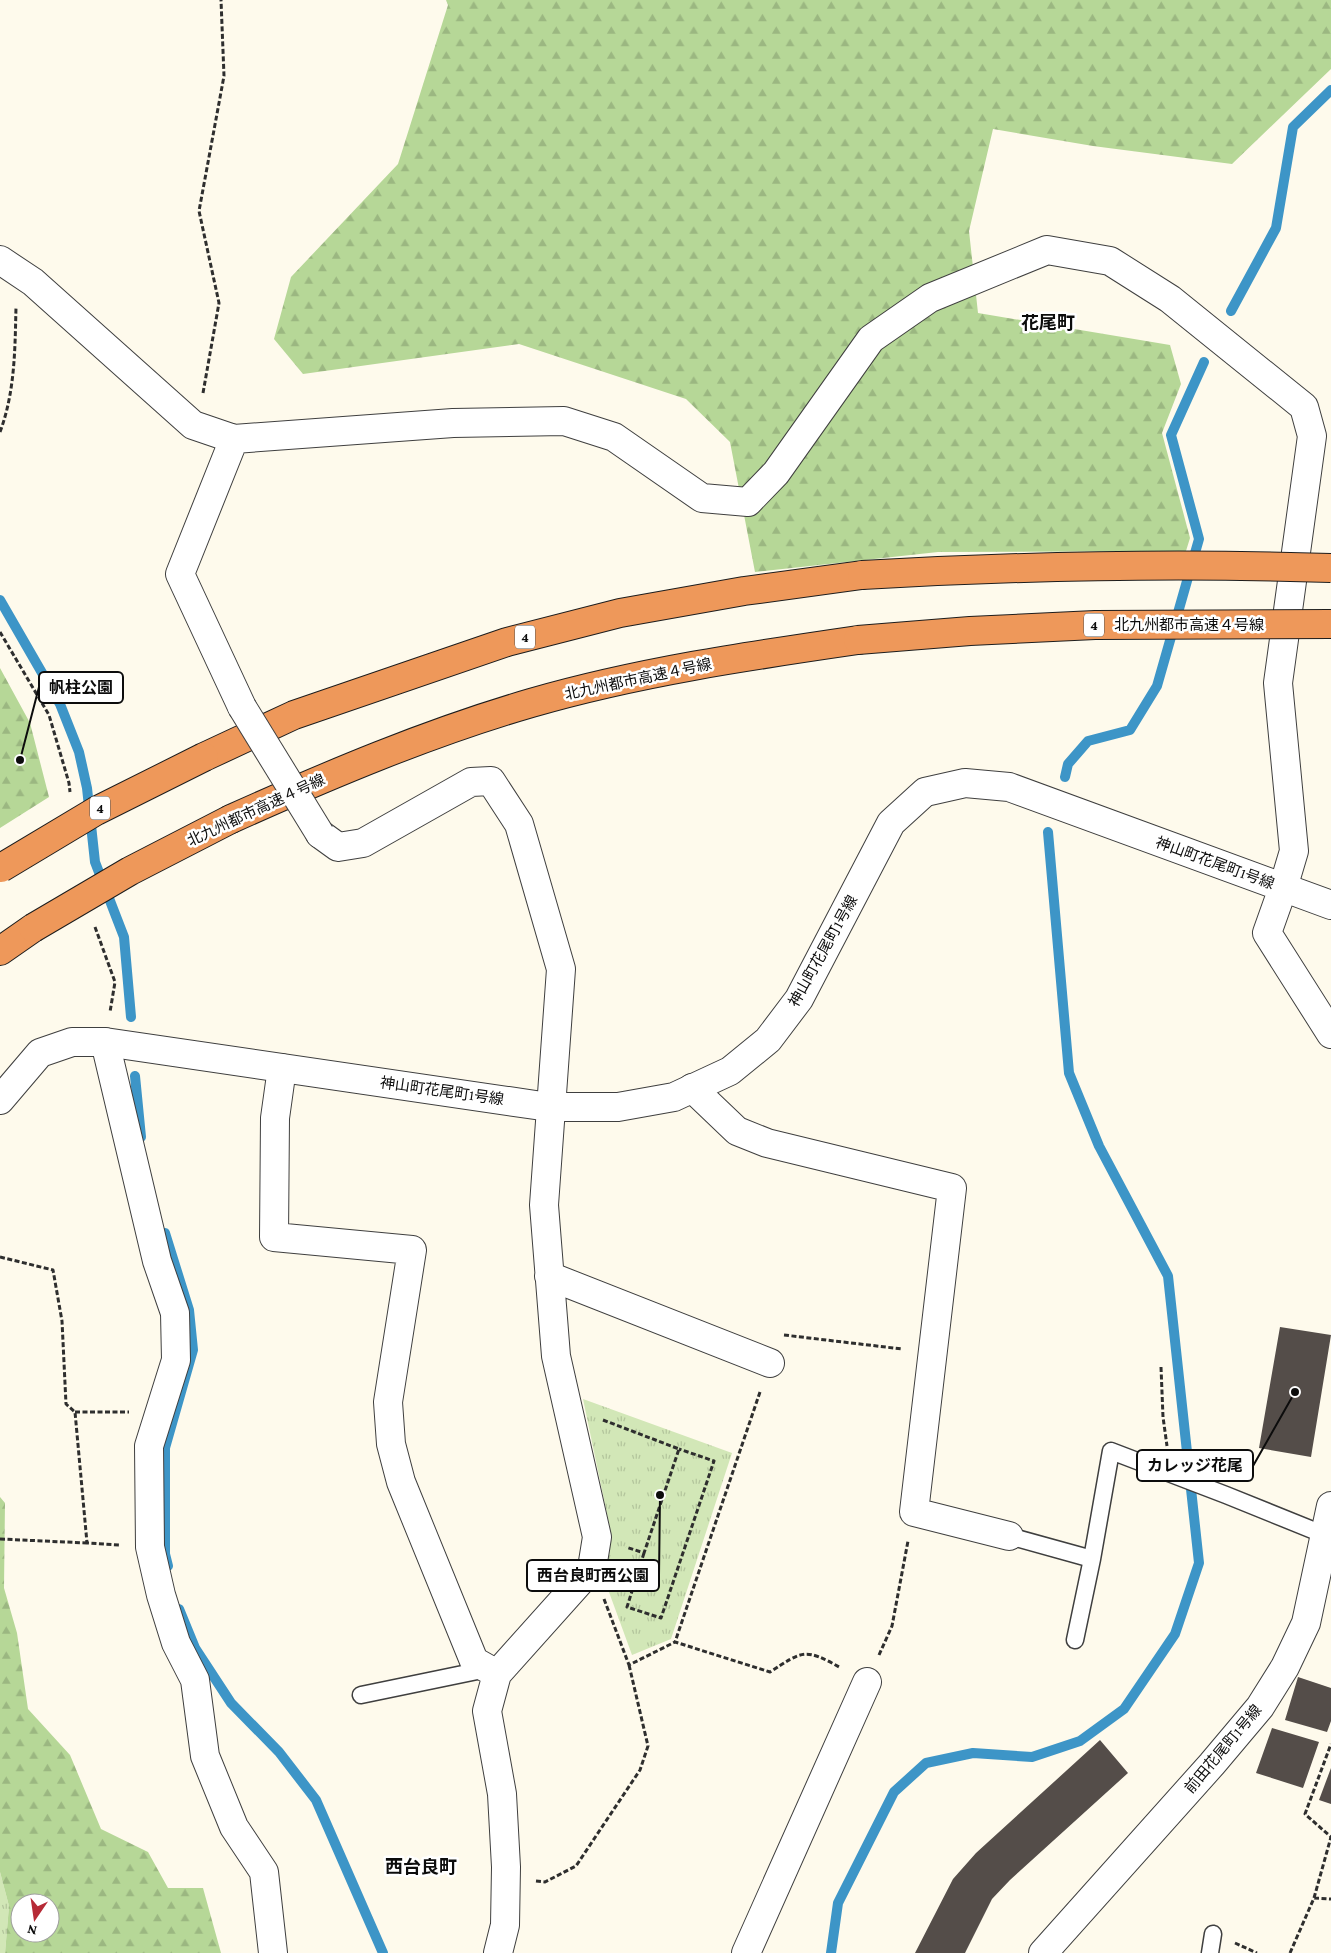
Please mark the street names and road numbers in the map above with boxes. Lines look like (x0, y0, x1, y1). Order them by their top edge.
road number: 4 (1084, 614, 1104, 636)
street label: 北九州都市高速４号線 (1114, 616, 1264, 633)
road number: 4 (515, 626, 535, 649)
street label: 北九州都市高速４号線 (563, 655, 713, 702)
street label: 北九州都市高速４号線 (184, 770, 327, 849)
road number: 4 (90, 796, 110, 820)
street label: 神山町花尾町1号線 (1154, 834, 1276, 892)
street label: 神山町花尾町1号線 (786, 892, 860, 1010)
street label: 神山町花尾町1号線 (379, 1074, 505, 1108)
street label: 前田花尾町1号線 (1182, 1702, 1264, 1796)

